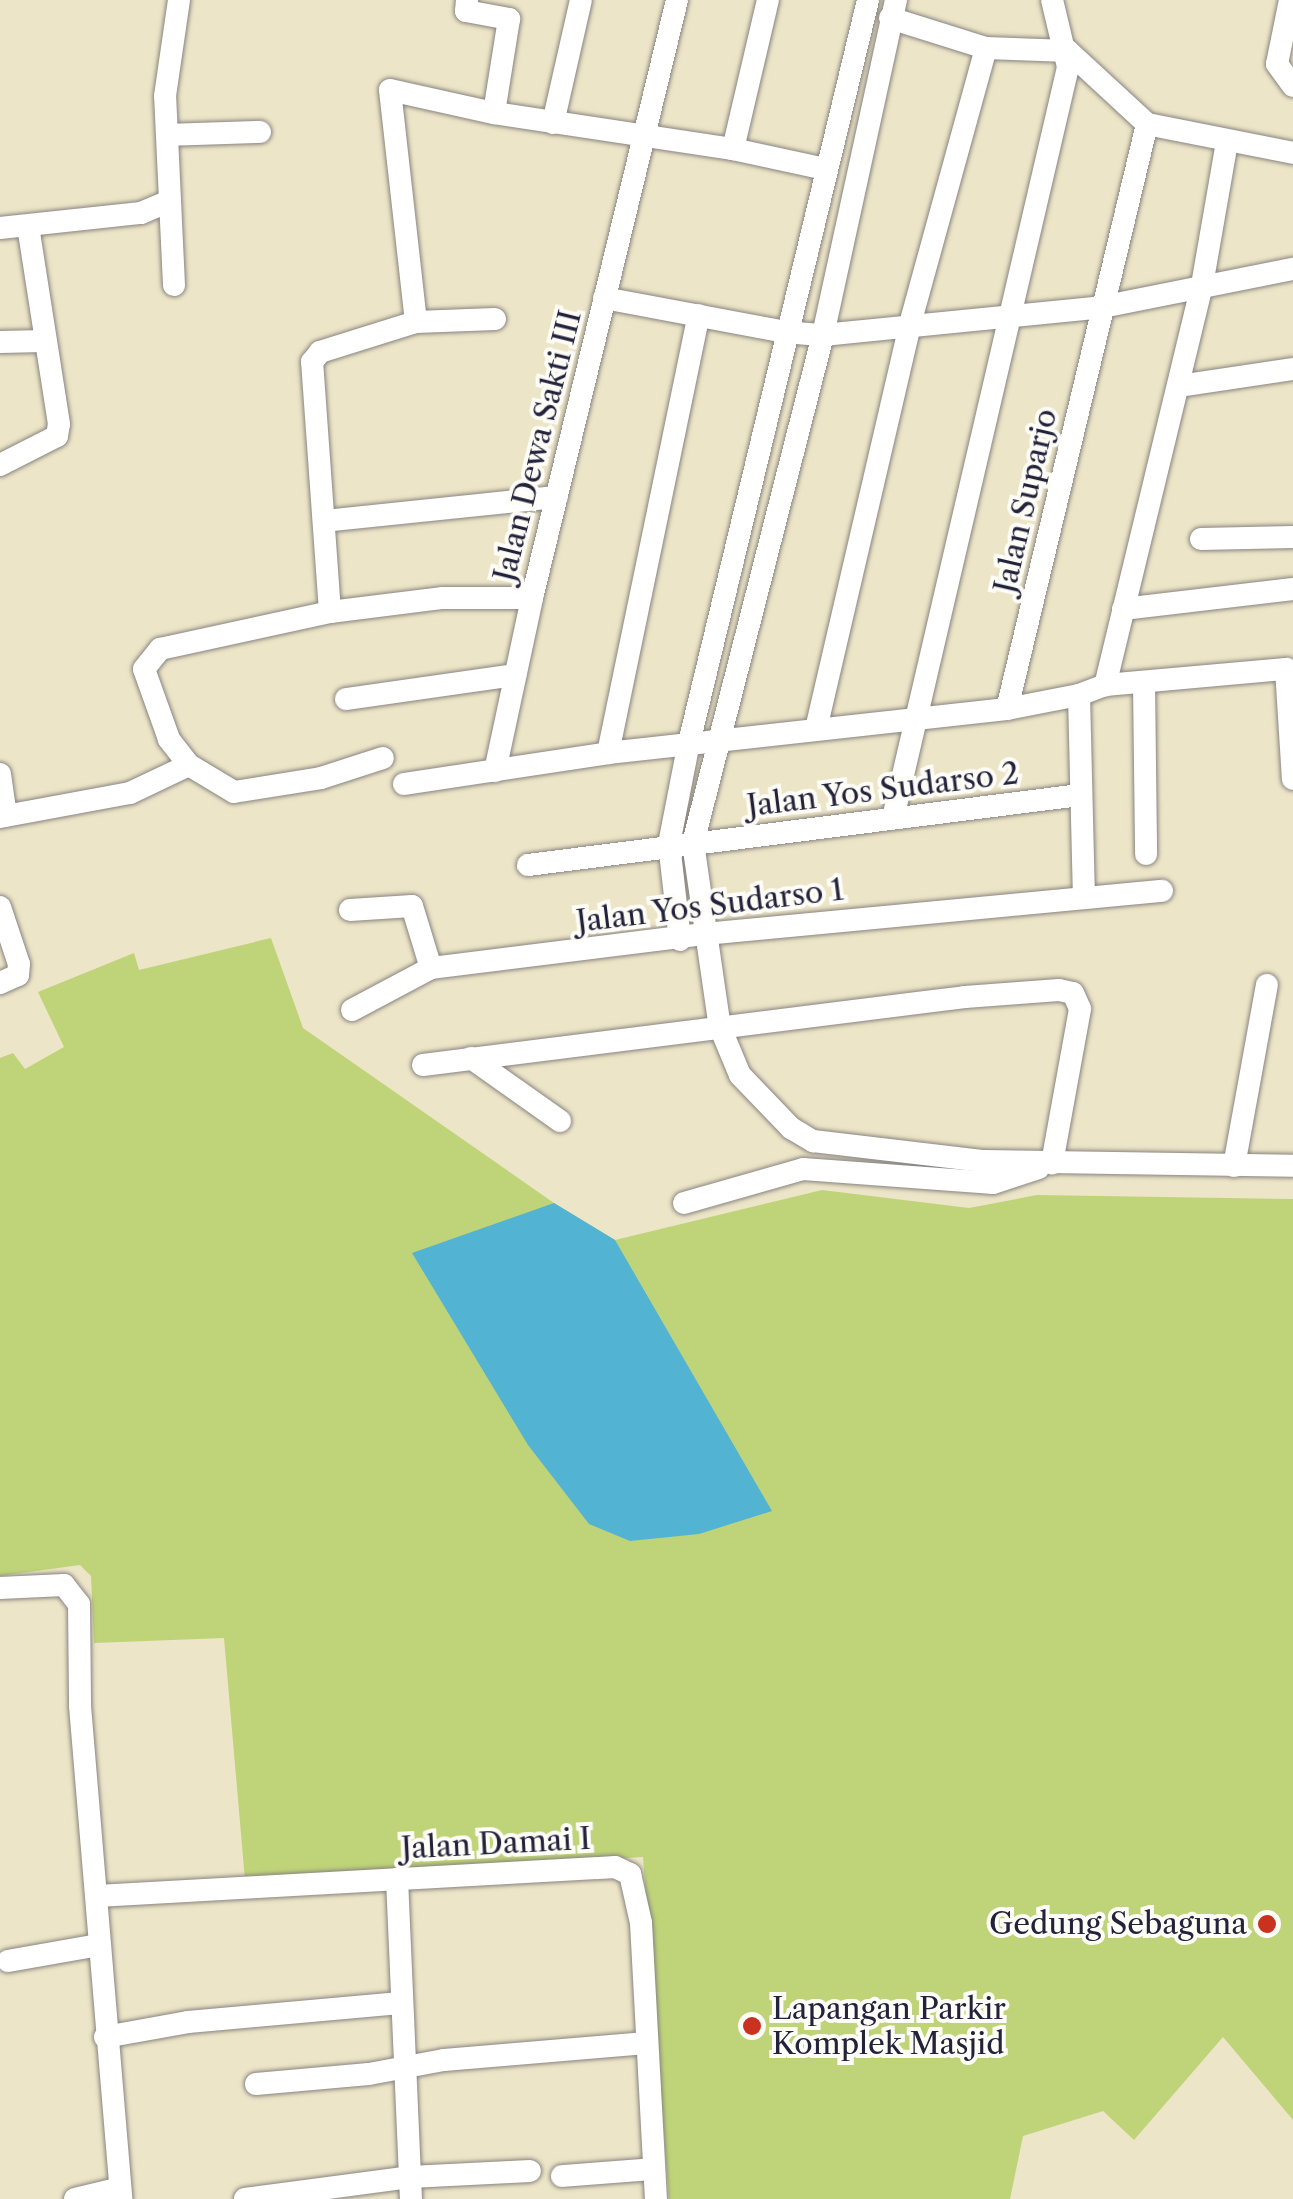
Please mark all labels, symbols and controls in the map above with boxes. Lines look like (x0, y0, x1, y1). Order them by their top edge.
street label: Jalan Dewa Sakti III (487, 307, 589, 585)
street label: Jalan Suparjo (987, 405, 1065, 597)
street label: Jalan Yos Sudarso 2 (744, 755, 1022, 825)
street label: Jalan Yos Sudarso 1 (574, 872, 846, 940)
street label: Jalan Damai I (400, 1821, 592, 1867)
place label: Gedung Sebaguna (989, 1906, 1247, 1942)
marker: Gedung Sebaguna (1256, 1913, 1278, 1935)
place label: Lapangan Parkir Komplek Masjid (772, 1991, 1006, 2062)
marker: Lapangan Parkir Komplek Masjid (741, 2015, 763, 2037)

